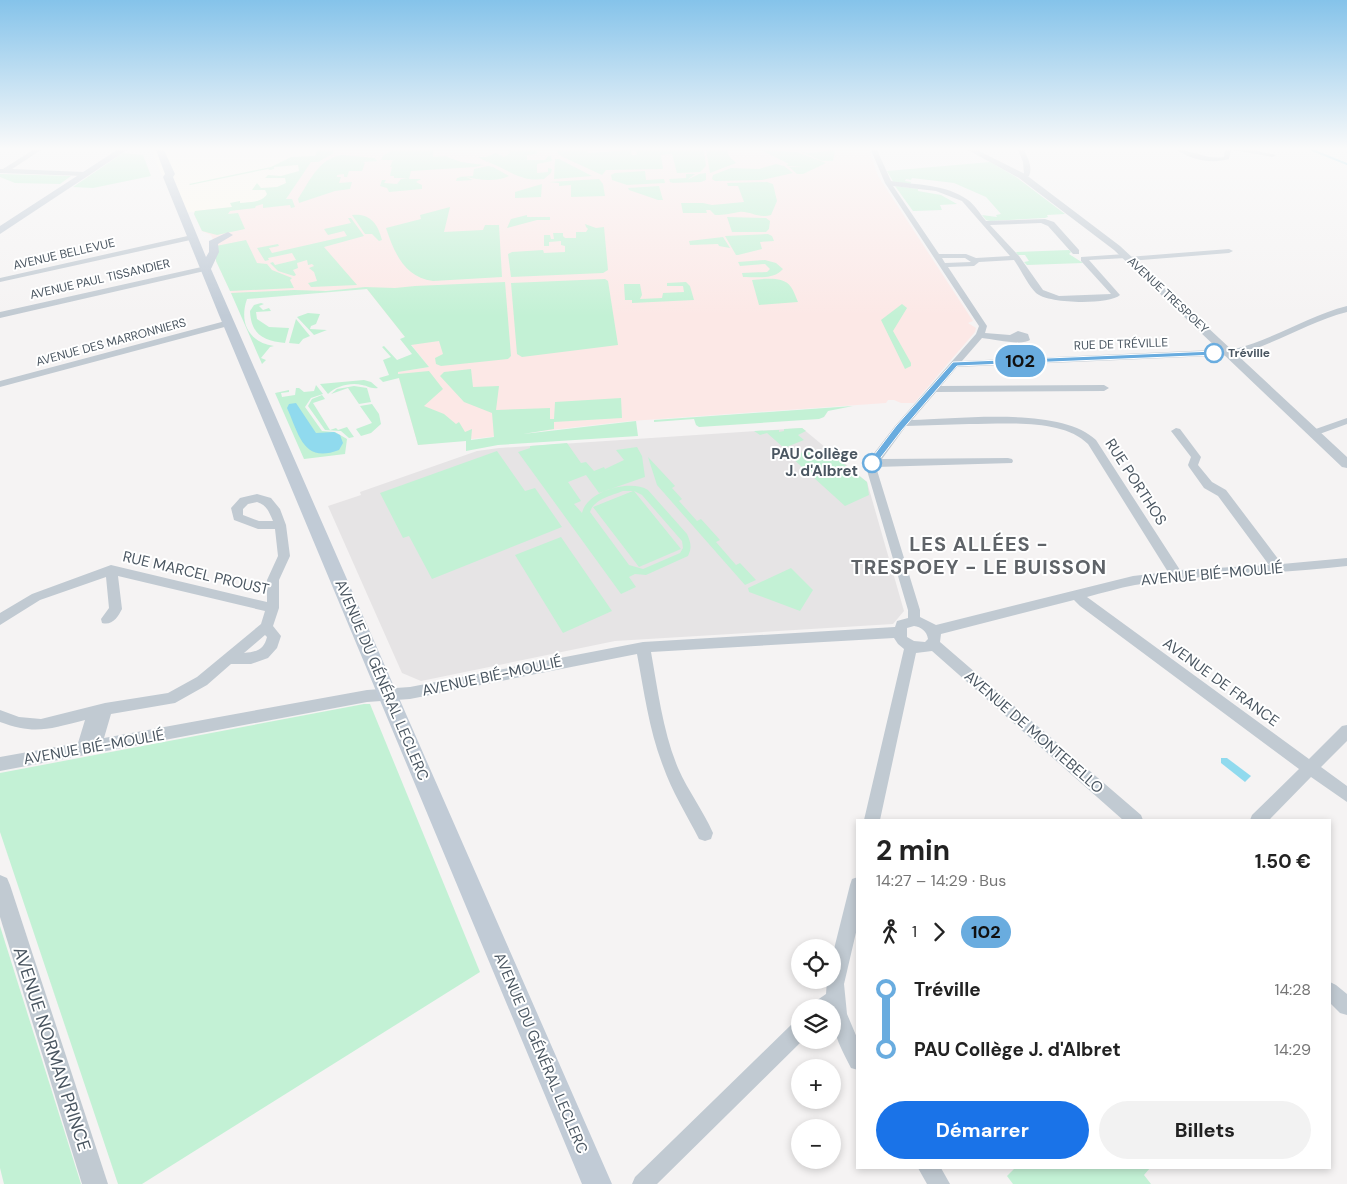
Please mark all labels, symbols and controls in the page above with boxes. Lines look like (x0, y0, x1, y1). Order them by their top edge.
street label: AVENUE BELLEVUE (12, 234, 117, 273)
street label: AVENUE TRESPOEY (1124, 253, 1212, 337)
street label: AVENUE PAUL TISSANDIER (28, 255, 172, 303)
street label: AVENUE DES MARRONNIERS (34, 314, 188, 370)
street label: RUE DE TRÉVILLE (1074, 334, 1169, 354)
marker: Tréville (1204, 343, 1224, 363)
line badge: 102 (991, 345, 1049, 377)
place label: Tréville (1228, 345, 1270, 361)
text: 102 (1005, 349, 1035, 373)
street label: RUE PORTHOS (1101, 435, 1172, 529)
place label: PAU Collège J. d'Albret (771, 444, 858, 481)
marker: PAU Collège J. d'Albret (862, 453, 882, 473)
district label: LES ALLÉES - TRESPOEY - LE BUISSON (851, 531, 1107, 580)
street label: RUE MARCEL PROUST (121, 546, 271, 600)
street label: AVENUE BIÉ-MOULIÉ (1140, 558, 1284, 590)
street label: AVENUE DU GÉNÉRAL LECLERC (331, 576, 434, 784)
street label: AVENUE DE FRANCE (1159, 633, 1283, 731)
street label: AVENUE BIÉ-MOULIÉ (420, 651, 564, 701)
street label: AVENUE DE MONTEBELLO (960, 666, 1108, 798)
street label: AVENUE BIÉ-MOULIÉ (22, 725, 166, 769)
text: 2 min (876, 832, 950, 869)
text: 1.50 € (1255, 849, 1311, 874)
text: 14:27 – 14:29 · Bus (876, 870, 1006, 891)
icon: walk (876, 918, 904, 946)
icon: forward (925, 918, 953, 946)
text: 102 (971, 920, 1001, 944)
text: 1 (912, 921, 917, 942)
map controls (791, 939, 841, 1169)
button: locate (791, 939, 841, 989)
street label: AVENUE NORMAN PRINCE (8, 944, 96, 1154)
street label: AVENUE DU GÉNÉRAL LECLERC (490, 949, 593, 1157)
text: Tréville (914, 977, 981, 1002)
text: 14:28 (1274, 979, 1311, 1000)
button: layers (791, 999, 841, 1049)
text: PAU Collège J. d'Albret (914, 1037, 1121, 1062)
text: 14:29 (1274, 1039, 1311, 1060)
button: + (791, 1059, 841, 1109)
button: Démarrer (876, 1101, 1089, 1159)
button: Billets (1099, 1101, 1311, 1159)
button: − (791, 1119, 841, 1169)

